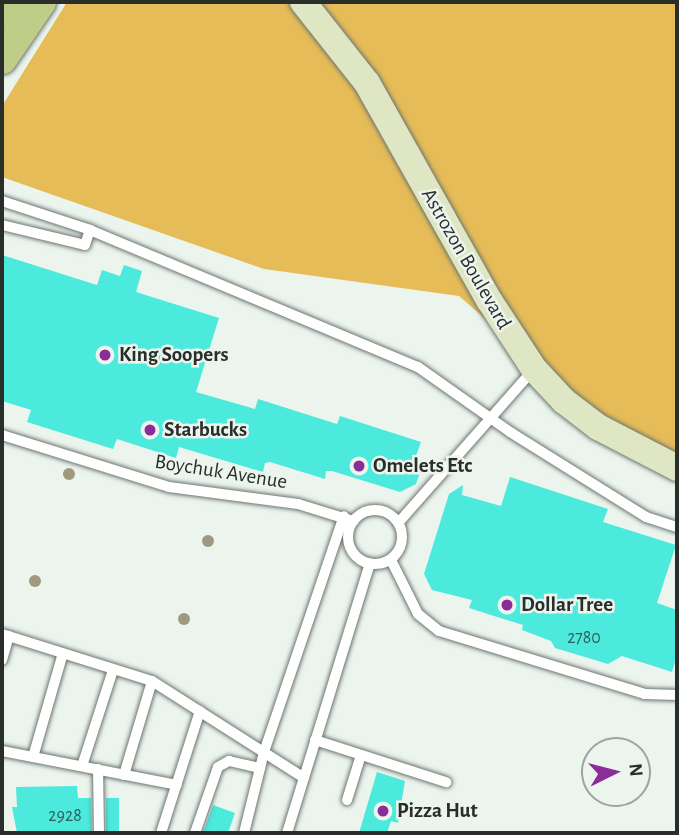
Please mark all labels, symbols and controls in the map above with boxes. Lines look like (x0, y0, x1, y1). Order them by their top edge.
street label: Astrozon Boulevard (415, 184, 517, 334)
place label: King Soopers (119, 342, 229, 368)
marker: King Soopers (97, 347, 113, 363)
place label: Starbucks (164, 417, 247, 443)
marker: Starbucks (142, 422, 158, 438)
street label: Boychuk Avenue (153, 449, 289, 495)
place label: Omelets Etc (373, 453, 472, 479)
marker: Omelets Etc (351, 458, 367, 474)
place label: Dollar Tree (521, 592, 613, 618)
marker: Dollar Tree (499, 597, 515, 613)
house number: 2780 (567, 627, 601, 649)
north arrow (581, 737, 651, 807)
text: N (625, 762, 646, 778)
place label: Pizza Hut (397, 798, 478, 824)
marker: Pizza Hut (375, 803, 391, 819)
house number: 2928 (48, 805, 82, 827)

